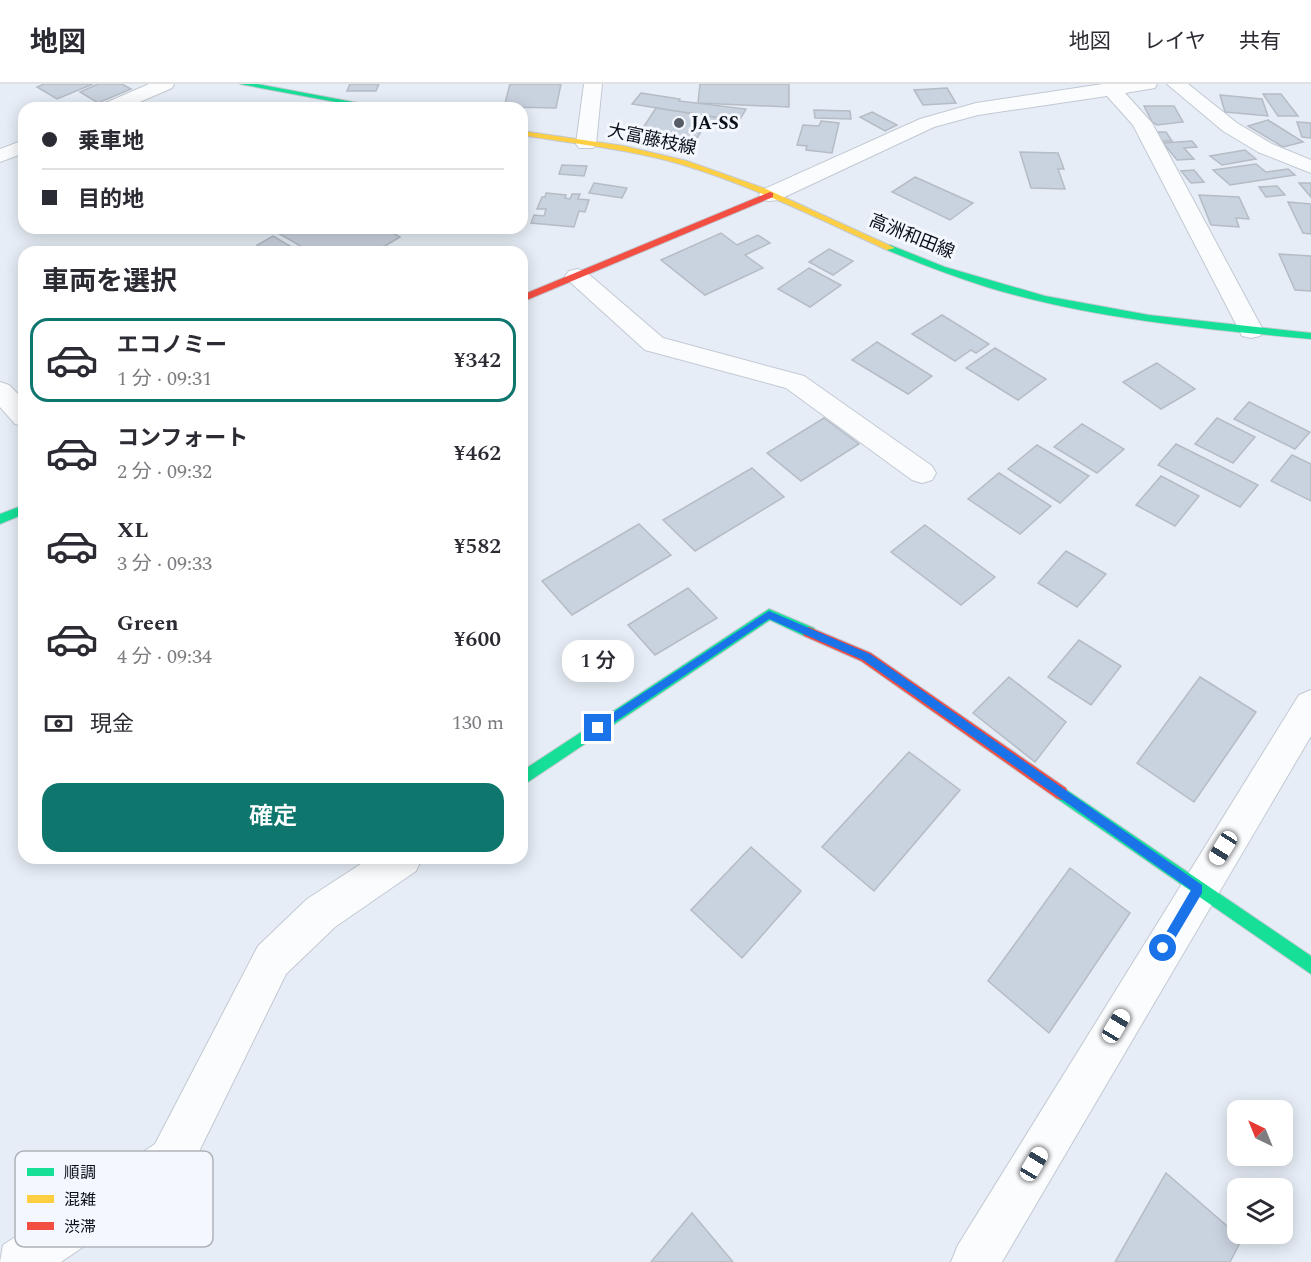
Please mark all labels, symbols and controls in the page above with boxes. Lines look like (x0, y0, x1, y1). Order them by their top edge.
text: 地図 (30, 21, 86, 64)
text: 地図 (1069, 26, 1111, 58)
text: レイヤ (1144, 26, 1206, 58)
text: 共有 (1239, 26, 1281, 58)
place label: JA-SS (691, 110, 739, 137)
marker: JA-SS (672, 116, 686, 130)
street label: 大富藤枝線 (605, 117, 699, 162)
text: 乗車地 (78, 125, 144, 158)
text: 目的地 (78, 183, 144, 216)
street label: 高洲和田線 (865, 207, 959, 266)
text: 車両を選択 (42, 261, 177, 303)
text: エコノミー (117, 329, 227, 362)
icon: car (45, 333, 99, 387)
text: ¥342 (454, 344, 501, 377)
text: 1 分 · 09:31 (117, 364, 212, 394)
text: コンフォート (117, 422, 248, 455)
icon: car (45, 426, 99, 480)
text: ¥462 (454, 437, 501, 470)
text: 2 分 · 09:32 (117, 457, 212, 487)
text: XL (117, 514, 148, 547)
icon: car (45, 519, 99, 573)
text: ¥582 (454, 530, 501, 563)
text: 3 分 · 09:33 (117, 549, 212, 579)
text: Green (117, 607, 179, 640)
icon: car (45, 612, 99, 666)
text: ¥600 (454, 623, 501, 656)
callout: 1 分 (562, 641, 634, 683)
text: 4 分 · 09:34 (117, 642, 212, 672)
text: 1 分 (580, 646, 616, 676)
icon: cash (42, 707, 75, 740)
text: 現金 (90, 708, 134, 741)
text: 130 m (452, 708, 504, 738)
route end (584, 714, 611, 741)
button: 確定 (42, 783, 504, 852)
car (1206, 828, 1240, 868)
route start (1149, 934, 1176, 961)
car (1099, 1006, 1133, 1046)
north arrow (1227, 1100, 1293, 1166)
map controls (1227, 1100, 1293, 1244)
car (1017, 1144, 1051, 1184)
legend (15, 1151, 213, 1247)
text: 順調 (64, 1161, 96, 1185)
button: layers (1227, 1178, 1293, 1244)
text: 混雑 (64, 1188, 96, 1212)
text: 渋滞 (64, 1215, 96, 1239)

